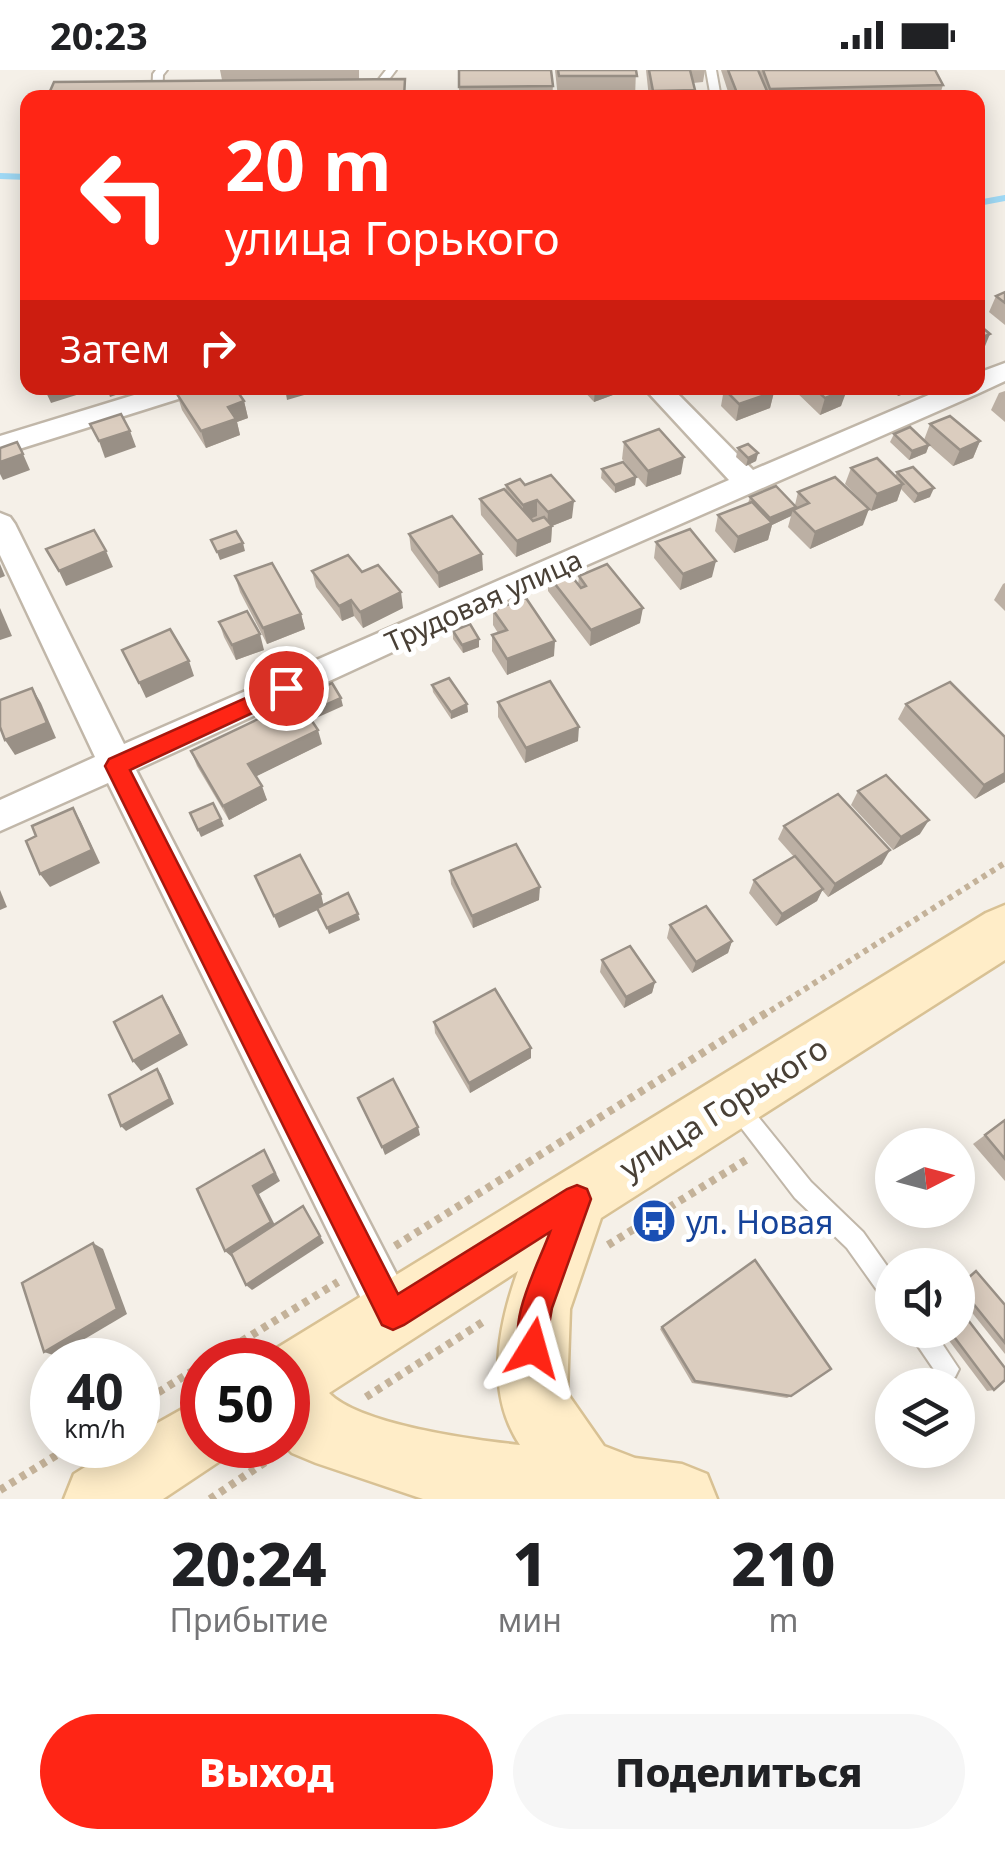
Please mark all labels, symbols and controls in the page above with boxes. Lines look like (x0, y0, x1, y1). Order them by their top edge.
text: 20:23 (50, 9, 148, 61)
text: 20 m (225, 116, 392, 212)
icon: left (60, 130, 190, 260)
text: улица Горького (225, 207, 560, 268)
icon: right (190, 320, 245, 375)
text: Затем (60, 322, 170, 374)
street label: Трудовая улица (379, 540, 587, 660)
pin (244, 646, 329, 731)
icon: arrive (259, 661, 314, 716)
street label: улица Горького (611, 1026, 835, 1188)
north arrow (875, 1128, 975, 1228)
map controls (875, 1128, 975, 1468)
bus stop icon: ул. Новая (631, 1198, 677, 1244)
place label: ул. Новая (686, 1200, 833, 1243)
button: sound (875, 1248, 975, 1348)
position arrow (481, 1296, 585, 1400)
speed limit sign: 50 (180, 1338, 310, 1468)
text: 40 (66, 1357, 124, 1425)
button: layers (875, 1368, 975, 1468)
text: km/h (64, 1411, 126, 1445)
text: 20:24 (171, 1522, 327, 1604)
text: 1 (512, 1522, 547, 1604)
text: 210 (731, 1522, 835, 1604)
text: Прибытие (170, 1598, 328, 1641)
text: мин (498, 1598, 562, 1641)
text: m (768, 1598, 798, 1641)
button: Выход (40, 1714, 493, 1829)
button: Поделиться (513, 1714, 965, 1829)

